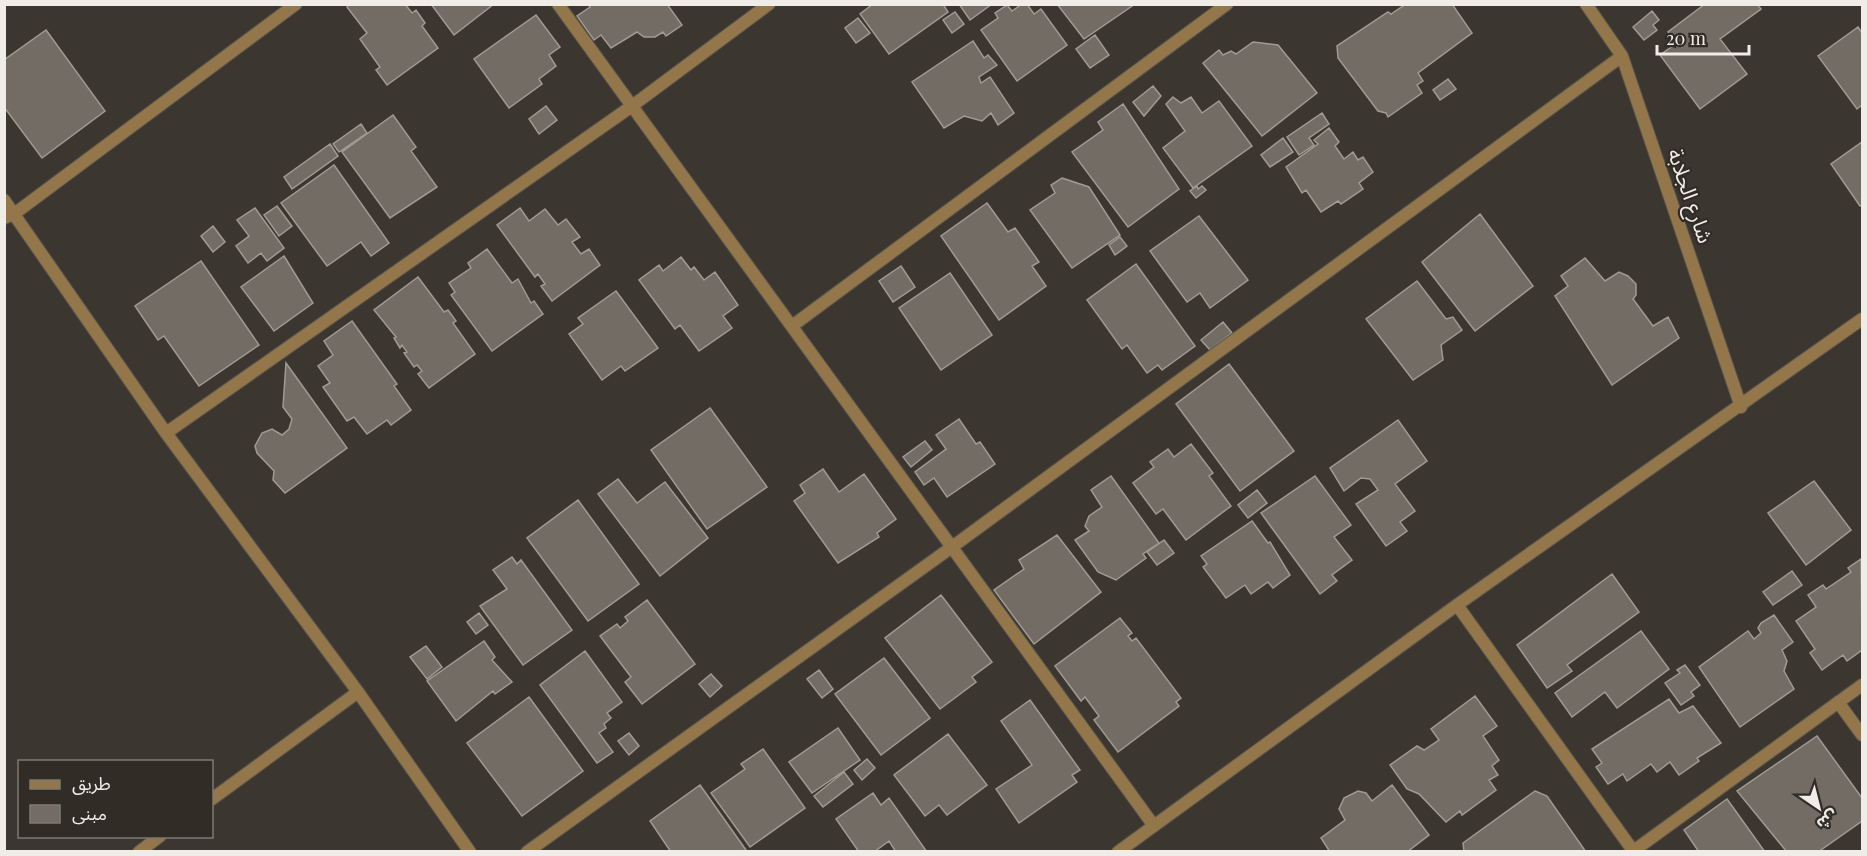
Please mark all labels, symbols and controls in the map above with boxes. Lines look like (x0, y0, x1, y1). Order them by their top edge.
scale bar (1657, 18, 1748, 56)
text: 20 m (1666, 26, 1706, 50)
street label: شارع الجلابة (1660, 144, 1721, 247)
legend (18, 760, 213, 838)
text: طريق (72, 771, 111, 795)
north arrow (1789, 778, 1849, 838)
text: مبنى (72, 801, 107, 825)
text: ش (1813, 806, 1843, 836)

